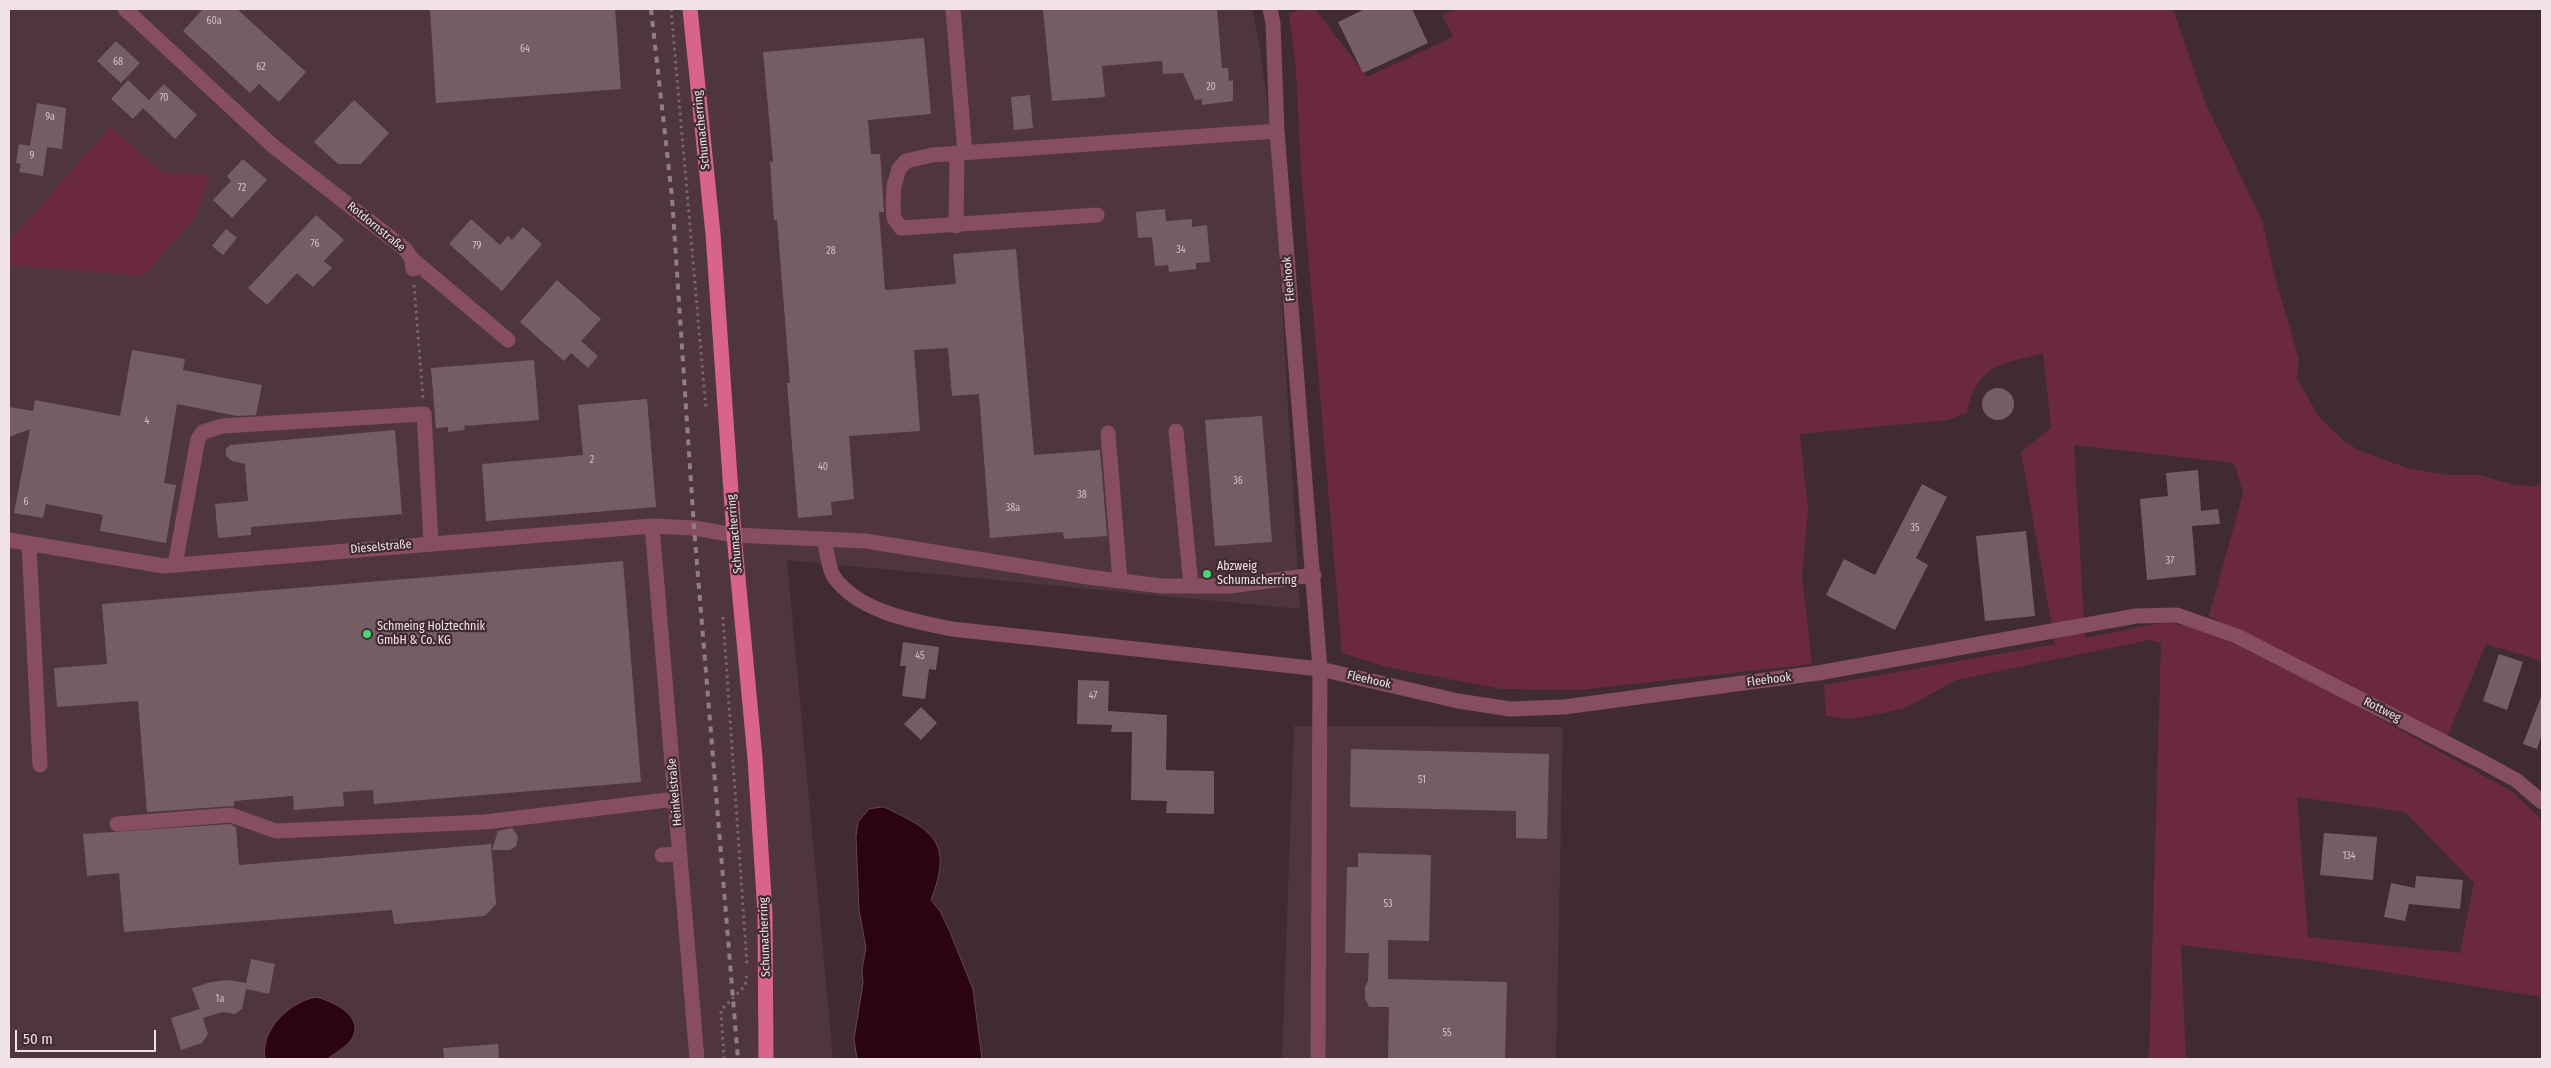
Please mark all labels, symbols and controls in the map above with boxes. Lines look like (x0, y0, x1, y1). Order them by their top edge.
house number: 60a (206, 15, 222, 27)
house number: 64 (520, 43, 530, 55)
house number: 68 (113, 56, 123, 68)
house number: 62 (256, 61, 266, 73)
house number: 20 (1206, 81, 1216, 93)
street label: Schumacherring (691, 90, 713, 170)
house number: 70 (159, 92, 169, 104)
house number: 9a (45, 111, 55, 123)
house number: 9 (30, 150, 34, 162)
house number: 72 (238, 182, 246, 194)
street label: Rotdornstraße (344, 199, 408, 255)
house number: 76 (311, 238, 319, 250)
house number: 79 (473, 240, 481, 252)
house number: 34 (1176, 244, 1186, 256)
house number: 28 (826, 245, 836, 257)
street label: Fleehook (1280, 256, 1298, 302)
house number: 4 (145, 415, 149, 427)
house number: 2 (590, 454, 594, 466)
house number: 40 (818, 461, 828, 473)
house number: 36 (1233, 475, 1243, 487)
house number: 38 (1077, 489, 1087, 501)
street label: Schumacherring (724, 494, 746, 574)
house number: 6 (24, 496, 28, 508)
house number: 38a (1006, 502, 1020, 514)
house number: 35 (1910, 522, 1920, 534)
street label: Dieselstraße (350, 537, 412, 557)
house number: 37 (2166, 555, 2174, 567)
place label: Abzweig Schumacherring (1217, 560, 1297, 588)
marker: Abzweig Schumacherring (1201, 568, 1213, 580)
place label: Schmeing Holztechnik GmbH & Co. KG (377, 620, 485, 648)
marker: Schmeing Holztechnik GmbH & Co. KG (361, 628, 373, 640)
house number: 45 (915, 650, 925, 662)
street label: Fleehook (1346, 668, 1392, 692)
street label: Fleehook (1746, 670, 1792, 690)
house number: 47 (1089, 690, 1097, 702)
street label: Rottweg (2361, 695, 2403, 725)
street label: Heinkelstraße (665, 757, 685, 827)
house number: 51 (1418, 774, 1426, 786)
house number: 134 (2342, 850, 2356, 862)
street label: Schumacherring (756, 897, 774, 977)
house number: 53 (1383, 898, 1393, 910)
house number: 1a (216, 993, 224, 1005)
scale bar (18, 1020, 159, 1052)
house number: 55 (1442, 1027, 1452, 1039)
text: 50 m (23, 1030, 53, 1048)

